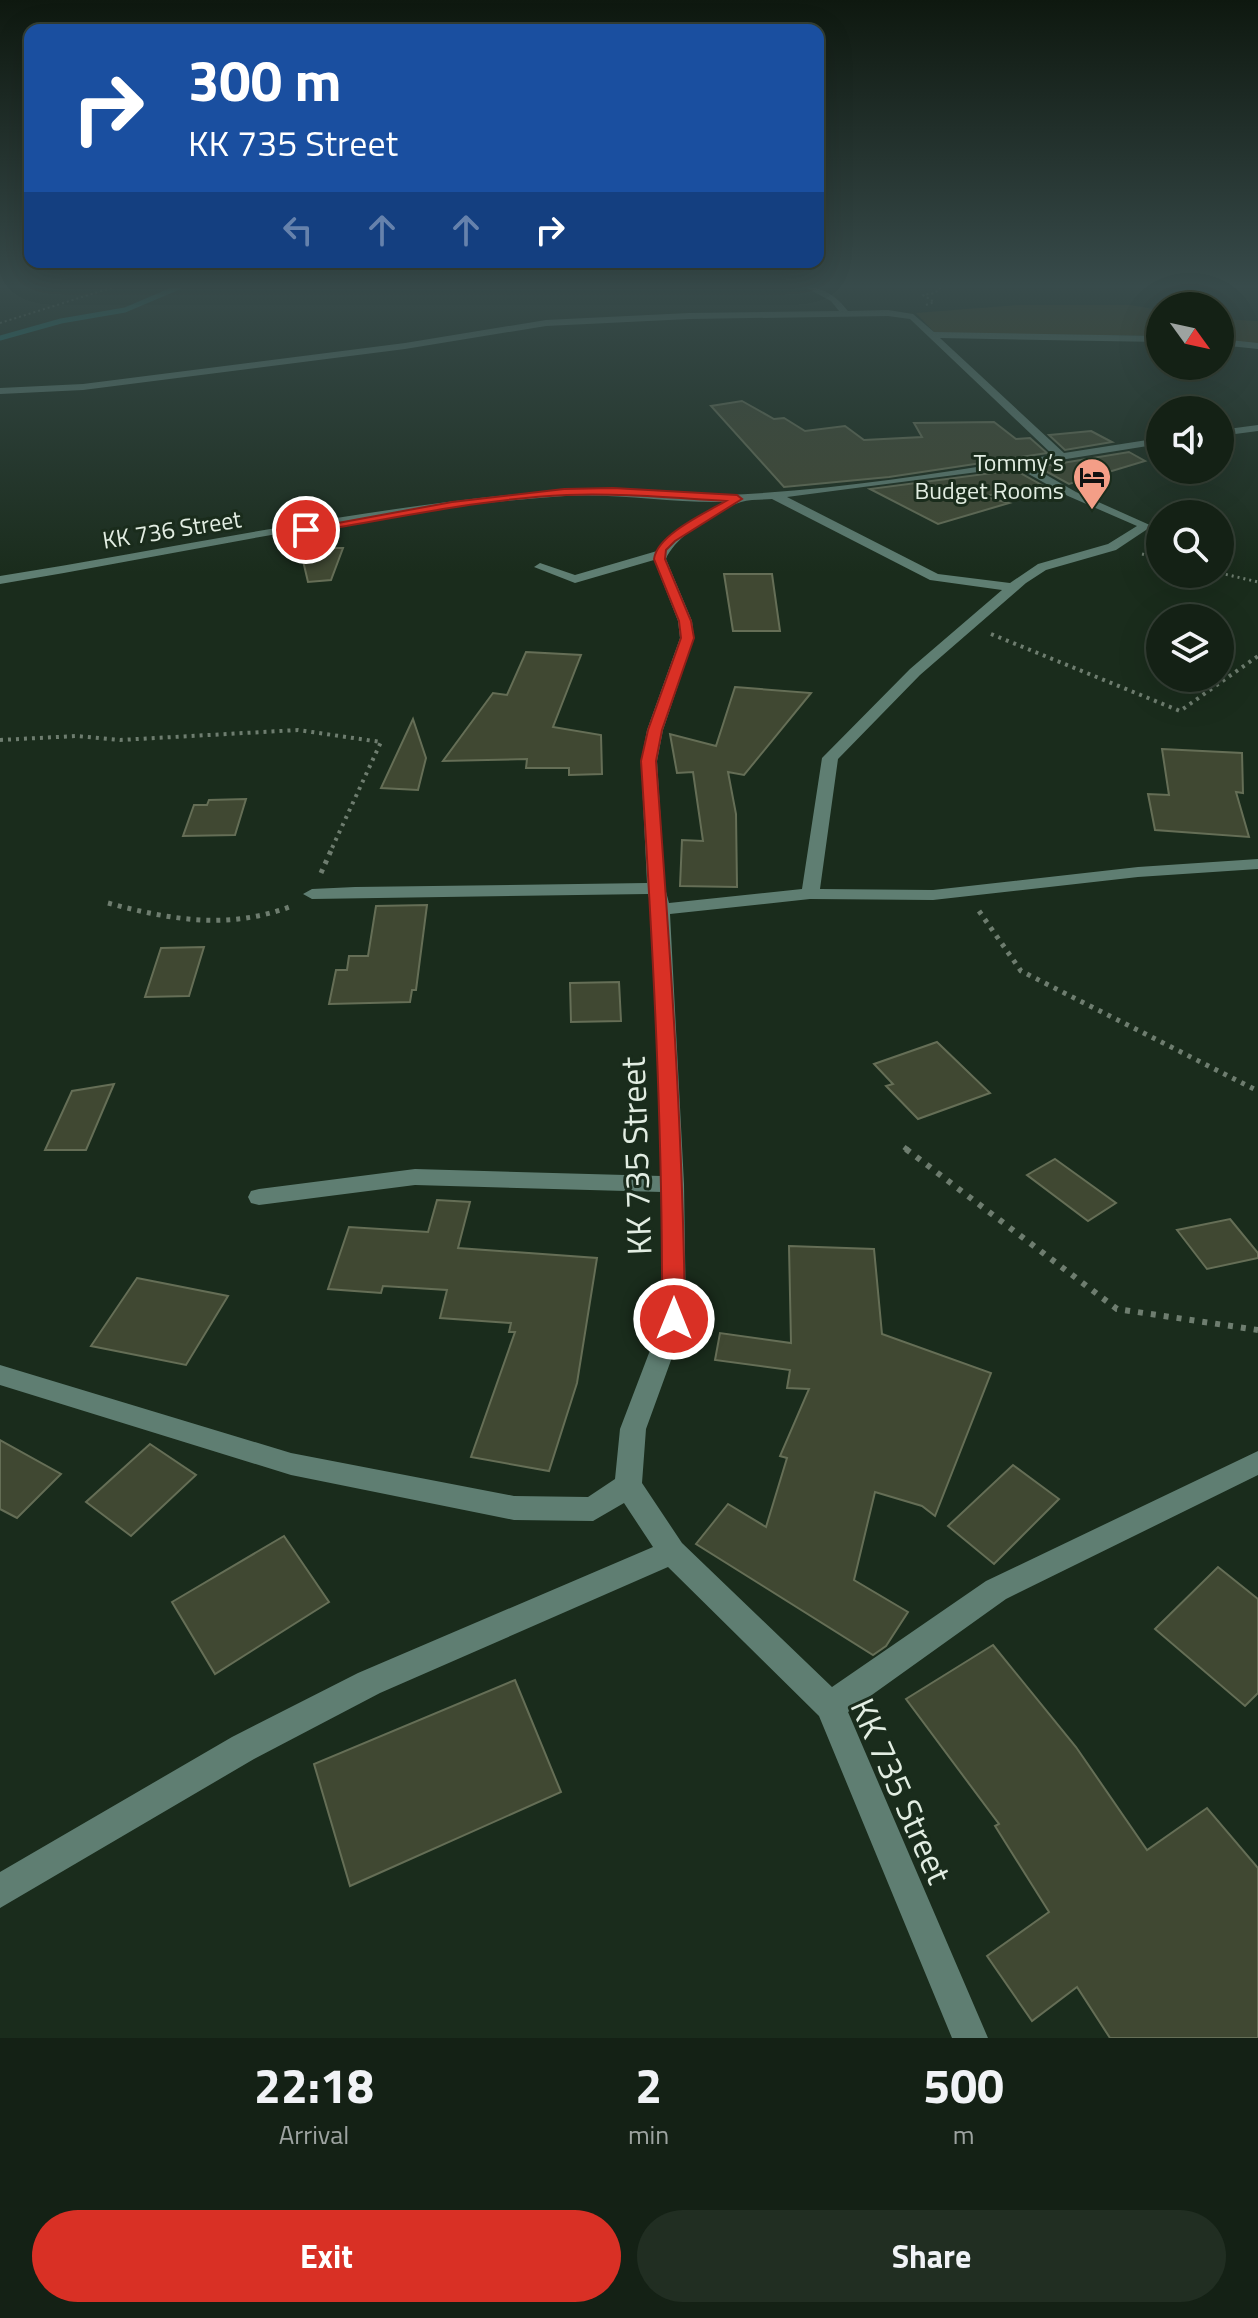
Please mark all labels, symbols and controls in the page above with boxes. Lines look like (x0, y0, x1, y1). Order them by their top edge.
text: 300 m (188, 38, 341, 123)
icon: right (56, 56, 160, 160)
text: KK 735 Street (188, 115, 398, 170)
icon: left (276, 208, 320, 252)
icon: ahead (360, 208, 404, 252)
icon: ahead (444, 208, 488, 252)
icon: right (528, 208, 572, 252)
north arrow (1146, 292, 1234, 380)
map controls (1146, 292, 1234, 692)
button: sound (1146, 396, 1234, 484)
place label: Tommy’s Budget Rooms (915, 444, 1064, 508)
hotel icon: Tommy’s Budget Rooms (1071, 456, 1113, 511)
pin (272, 496, 340, 564)
street label: KK 736 Street (100, 500, 244, 558)
button: search (1146, 500, 1234, 588)
icon: arrive (284, 508, 328, 552)
button: layers (1146, 604, 1234, 692)
street label: KK 735 Street (606, 1056, 664, 1256)
position arrow (632, 1277, 716, 1361)
street label: KK 735 Street (838, 1689, 966, 1892)
text: 22:18 (254, 2049, 374, 2122)
text: 2 (635, 2049, 662, 2122)
text: 500 (923, 2049, 1004, 2122)
text: Arrival (279, 2115, 349, 2154)
text: min (628, 2115, 669, 2154)
text: m (953, 2115, 975, 2154)
button: Exit (32, 2210, 621, 2302)
button: Share (637, 2210, 1226, 2302)

